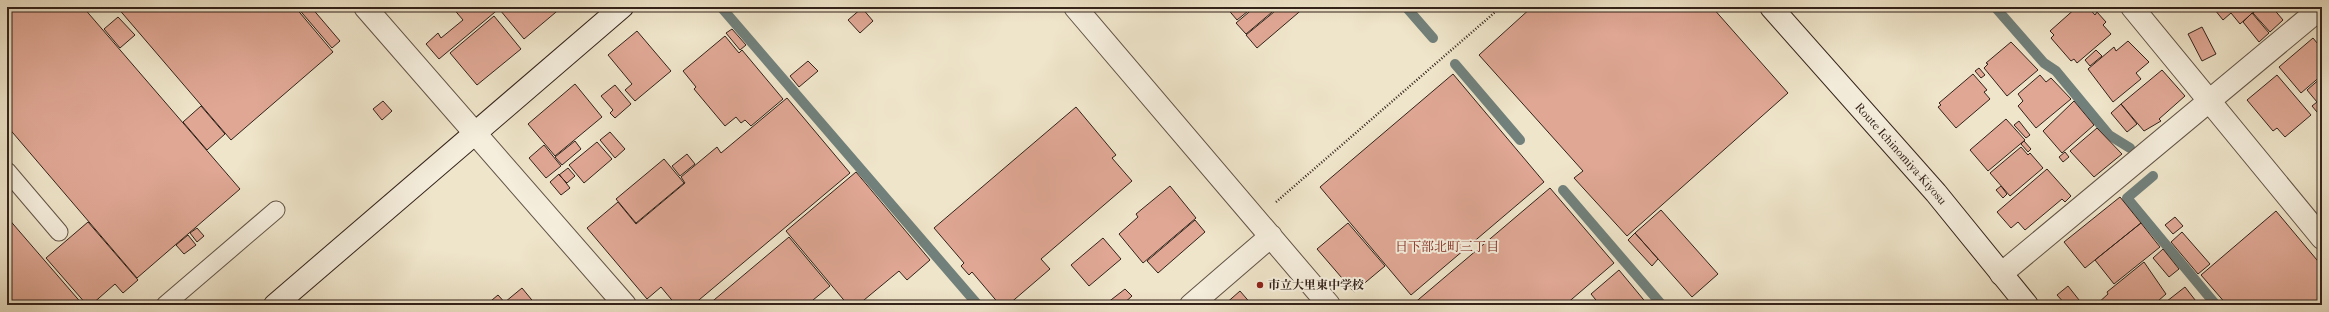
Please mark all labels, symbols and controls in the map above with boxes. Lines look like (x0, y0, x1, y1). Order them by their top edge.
street label: Route Ichinomiya-Kiyosu (1852, 100, 1950, 208)
district label: 日下部北町三丁目 (1395, 239, 1499, 254)
place label: 市立大里東中学校 (1268, 278, 1364, 292)
marker: 市立大里東中学校 (1255, 280, 1265, 290)

